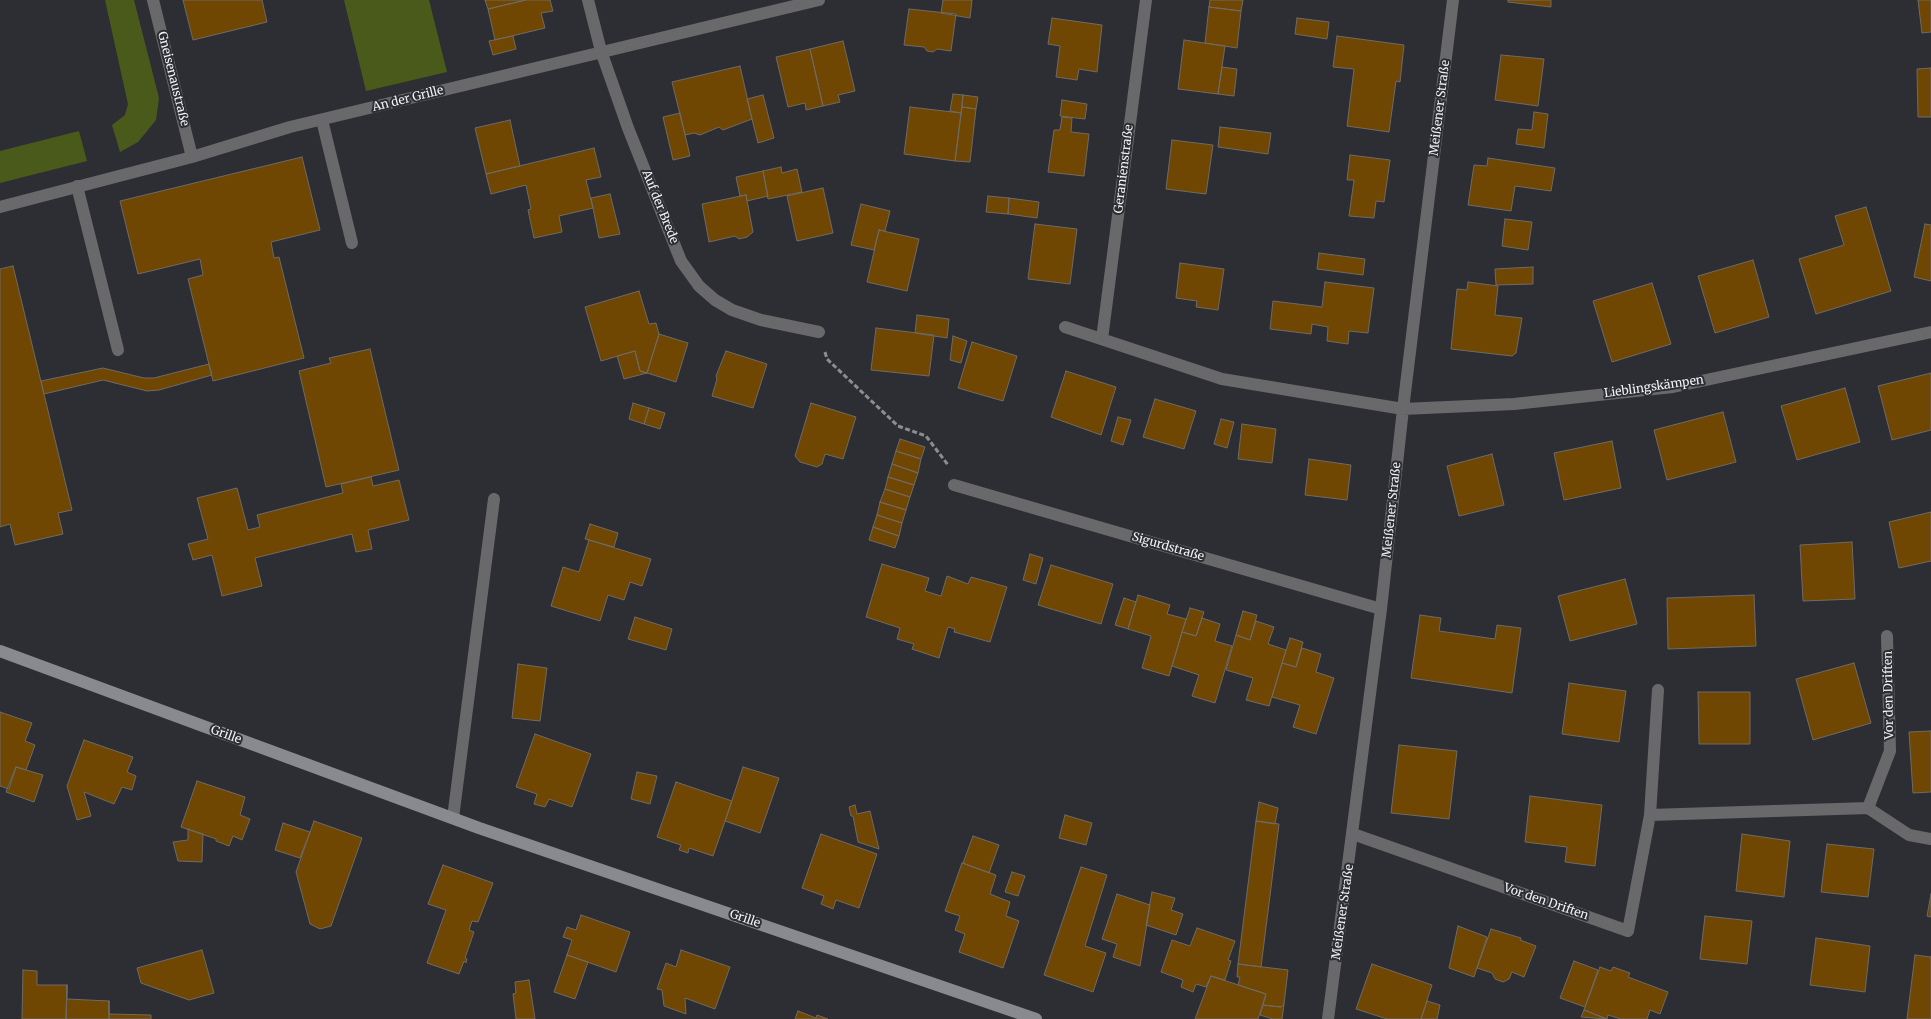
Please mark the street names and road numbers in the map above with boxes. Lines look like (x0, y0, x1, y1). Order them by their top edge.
street label: Gneisenaustraße (154, 30, 192, 128)
street label: Meißener Straße (1427, 59, 1453, 157)
street label: An der Grille (371, 83, 445, 115)
street label: Geranienstraße (1111, 124, 1137, 214)
street label: Auf der Brede (639, 168, 681, 246)
street label: Lieblingskämpen (1603, 373, 1705, 401)
street label: Meißener Straße (1380, 461, 1404, 559)
street label: Sigurdstraße (1130, 530, 1206, 564)
street label: Vor den Driften (1881, 651, 1897, 739)
street label: Grille (209, 723, 243, 747)
street label: Meißener Straße (1329, 863, 1357, 961)
street label: Vor den Driften (1502, 881, 1590, 923)
street label: Grille (728, 907, 762, 931)

